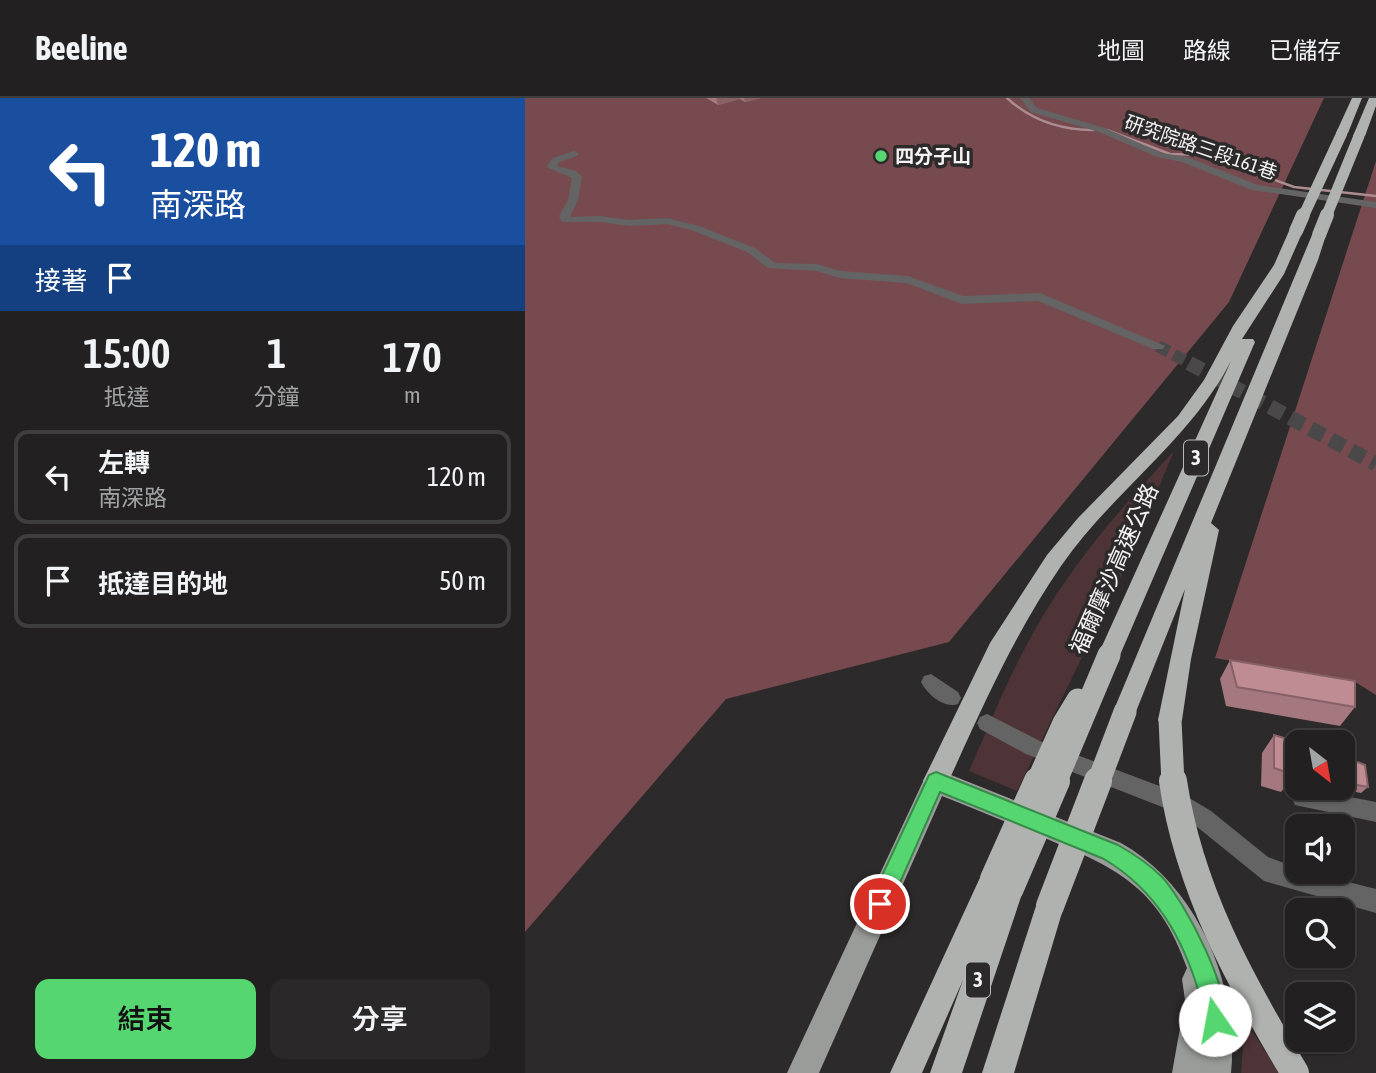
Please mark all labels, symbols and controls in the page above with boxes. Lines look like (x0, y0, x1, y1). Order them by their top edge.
text: Beeline (35, 29, 128, 67)
text: 地圖 (1097, 37, 1145, 64)
text: 路線 (1183, 37, 1231, 64)
text: 已儲存 (1269, 37, 1341, 64)
street label: 研究院路三段161巷 (1122, 111, 1280, 183)
text: 120 m (150, 121, 261, 177)
icon: left (35, 126, 126, 217)
place label: 四分子山 (895, 145, 971, 167)
marker: 四分子山 (873, 148, 889, 164)
text: 南深路 (150, 186, 246, 223)
icon: arrive (101, 259, 139, 297)
text: 接著 (35, 266, 87, 296)
text: 15:00 (83, 329, 170, 377)
text: 1 (267, 329, 286, 377)
text: 170 (383, 333, 442, 381)
text: m (404, 382, 421, 408)
text: 抵達 (104, 384, 150, 410)
text: 分鐘 (254, 384, 300, 410)
road number: 3 (1184, 440, 1208, 476)
text: 左轉 (98, 448, 150, 478)
icon: left (39, 458, 77, 496)
text: 120 m (427, 462, 486, 492)
street label: 福爾摩沙高速公路 (1065, 480, 1163, 658)
text: 南深路 (98, 485, 167, 511)
icon: arrive (39, 562, 77, 600)
text: 50 m (439, 566, 486, 596)
text: 抵達目的地 (98, 569, 228, 599)
north arrow (1285, 730, 1355, 800)
map controls (1285, 730, 1355, 1052)
button: sound (1285, 814, 1355, 884)
pin (850, 874, 910, 934)
icon: arrive (861, 885, 899, 923)
button: search (1285, 898, 1355, 968)
road number: 3 (966, 962, 990, 998)
button: 結束 (35, 979, 256, 1059)
button: 分享 (270, 979, 490, 1059)
button: layers (1285, 982, 1355, 1052)
position arrow (1178, 983, 1252, 1057)

